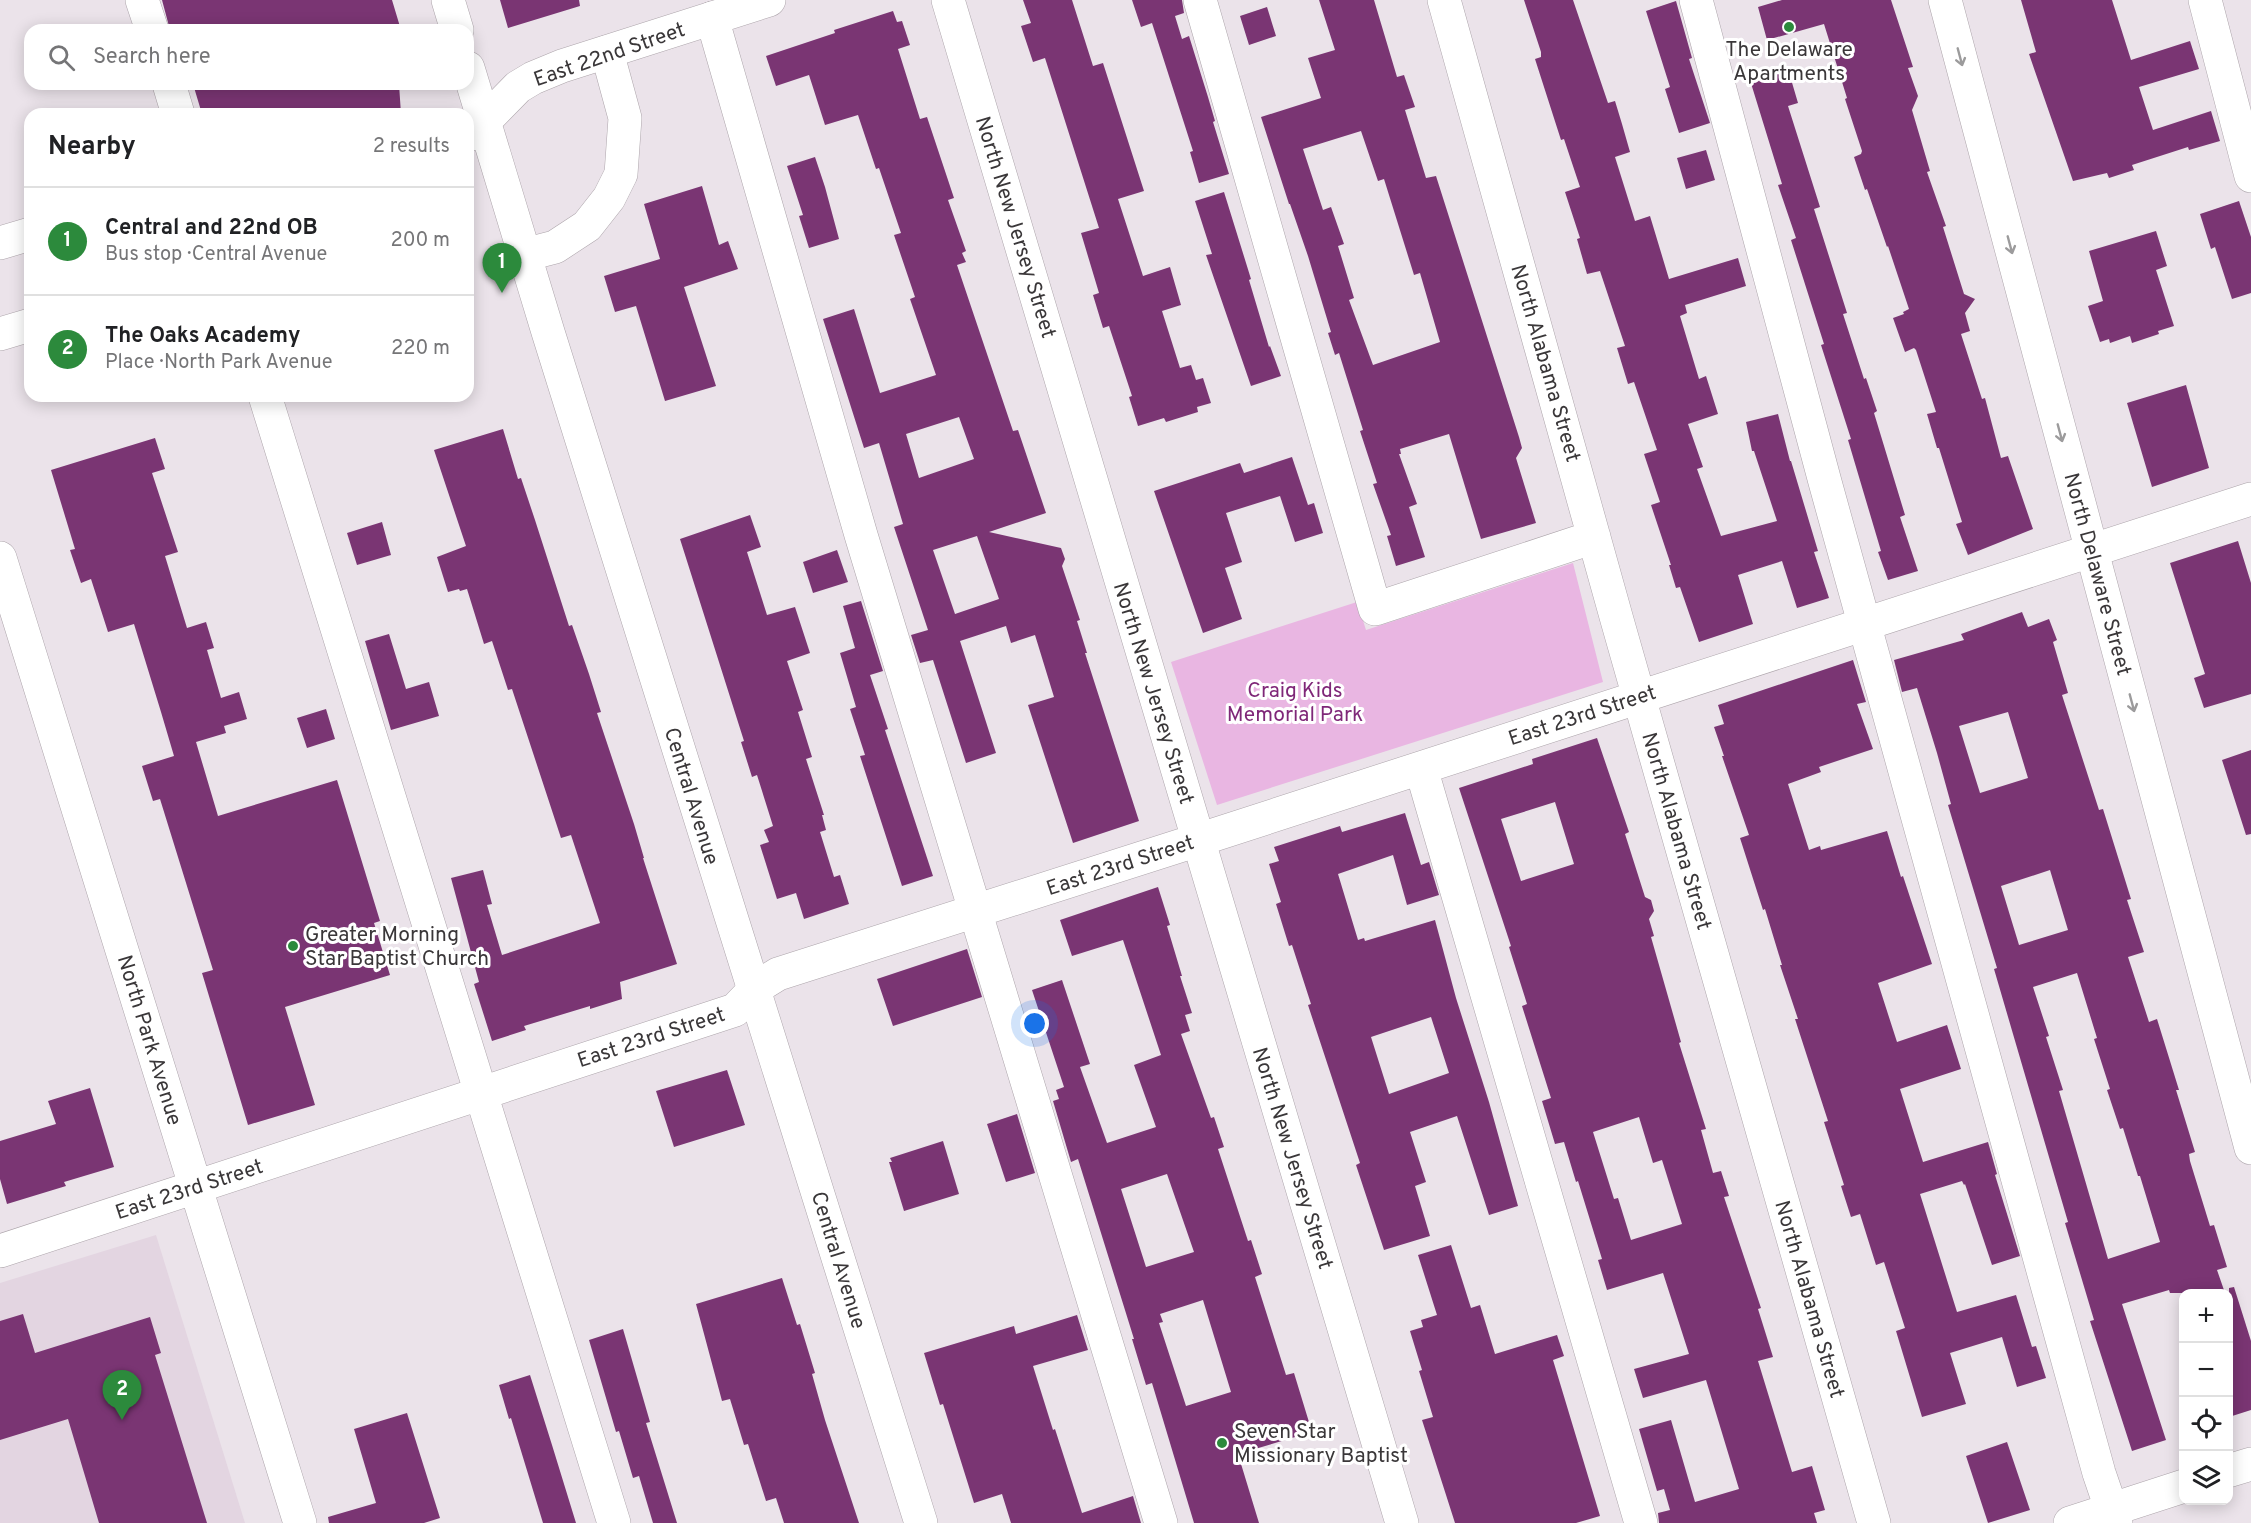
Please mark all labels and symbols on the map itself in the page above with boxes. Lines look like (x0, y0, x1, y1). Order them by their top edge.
street label: East 22nd Street (530, 17, 689, 94)
marker: The Delaware Apartments (1782, 20, 1796, 34)
place label: The Delaware Apartments (1725, 37, 1853, 88)
one-way arrow (1954, 47, 1966, 66)
street label: North New Jersey Street (968, 113, 1061, 342)
one-way arrow (2005, 235, 2016, 254)
pin: 1 (482, 244, 522, 293)
street label: North Alabama Street (1503, 261, 1586, 465)
one-way arrow (2055, 423, 2067, 442)
street label: North Delaware Street (2056, 470, 2137, 679)
street label: North New Jersey Street (1106, 579, 1199, 808)
park label: Craig Kids Memorial Park (1227, 678, 1363, 729)
street label: East 23rd Street (1505, 680, 1660, 753)
one-way arrow (2127, 693, 2139, 712)
street label: Central Avenue (657, 724, 724, 868)
street label: North Alabama Street (1634, 729, 1717, 933)
street label: East 23rd Street (1043, 830, 1198, 903)
place label: Greater Morning Star Baptist Church (305, 922, 489, 973)
marker: Greater Morning Star Baptist Church (286, 939, 300, 953)
street label: North Park Avenue (110, 952, 187, 1129)
street label: East 23rd Street (574, 1002, 729, 1075)
your location (1020, 1009, 1049, 1038)
street label: North New Jersey Street (1245, 1044, 1338, 1273)
street label: East 23rd Street (112, 1154, 267, 1227)
street label: Central Avenue (804, 1188, 871, 1332)
street label: North Alabama Street (1767, 1197, 1850, 1401)
pin: 2 (102, 1370, 142, 1420)
place label: Seven Star Missionary Baptist (1234, 1419, 1408, 1470)
marker: Seven Star Missionary Baptist (1215, 1436, 1229, 1450)

